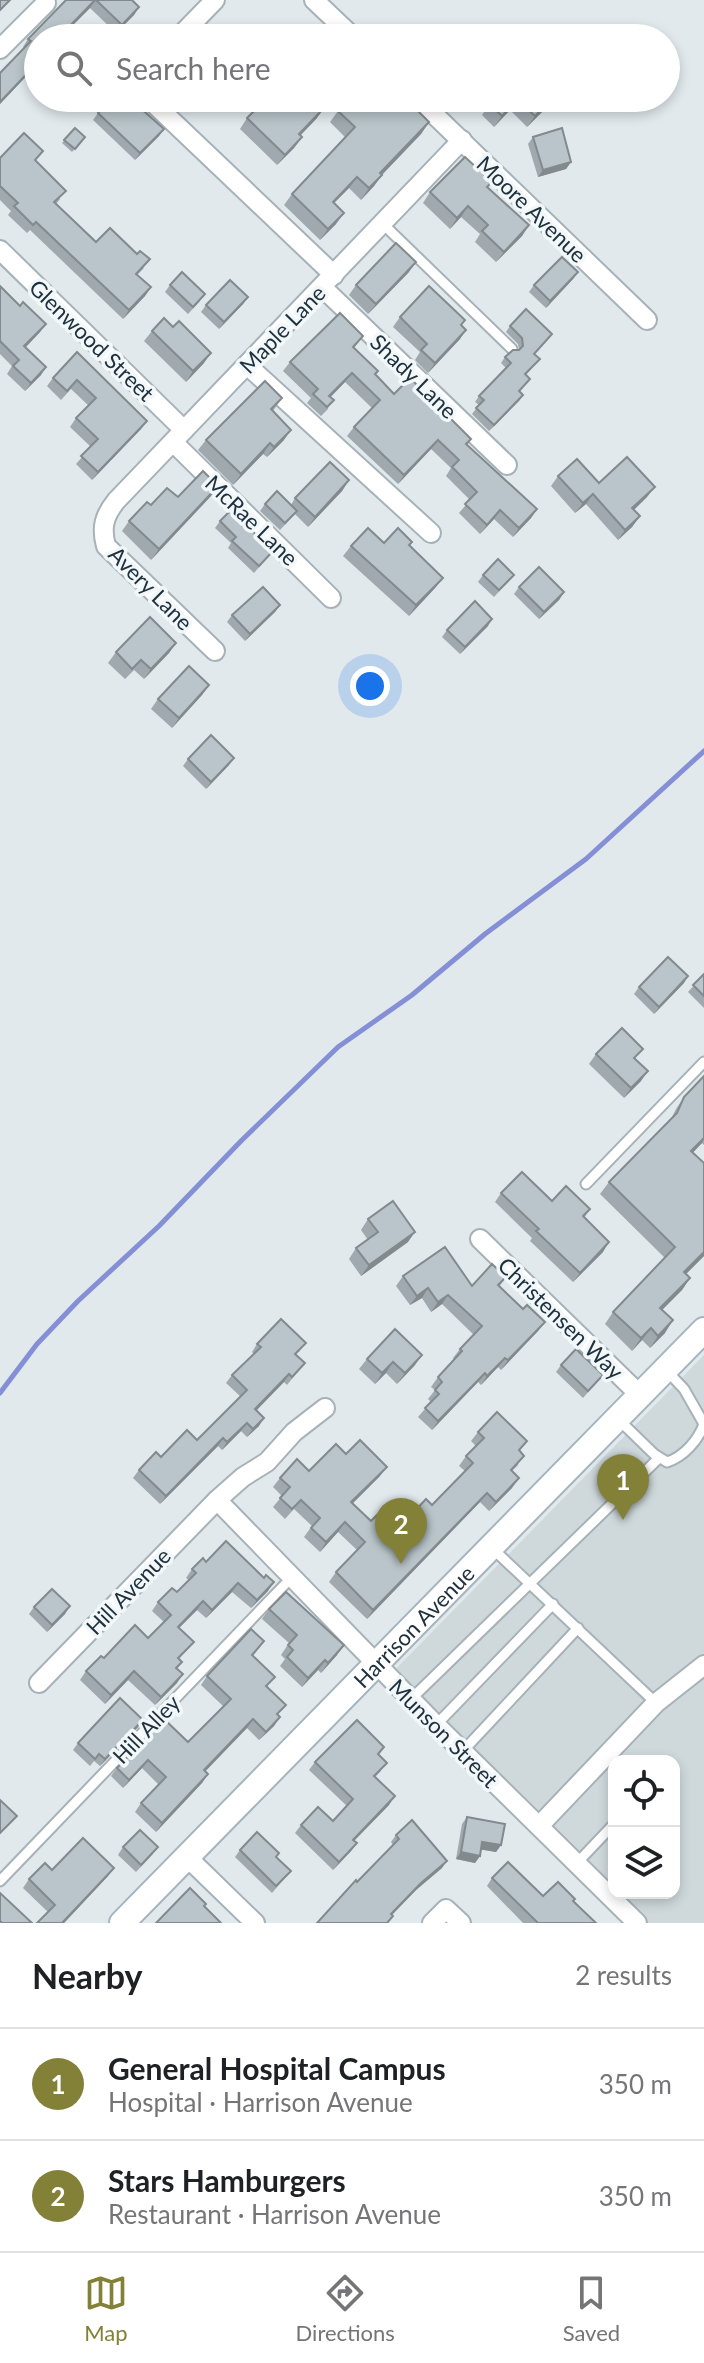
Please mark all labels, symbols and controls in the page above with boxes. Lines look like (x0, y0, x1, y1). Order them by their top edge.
search box (24, 24, 680, 112)
icon: search (52, 46, 96, 90)
text: Search here (116, 50, 271, 86)
street label: Moore Avenue (472, 150, 592, 268)
street label: Glenwood Street (24, 274, 160, 406)
street label: Maple Lane (233, 279, 331, 379)
street label: Shady Lane (365, 328, 463, 424)
street label: McRae Lane (200, 469, 304, 571)
street label: Avery Lane (104, 541, 198, 635)
your location (350, 666, 390, 706)
street label: Christensen Way (493, 1251, 630, 1385)
pin: 1 (597, 1454, 649, 1520)
pin: 2 (375, 1498, 427, 1564)
street label: Hill Avenue (80, 1542, 176, 1640)
street label: Harrison Avenue (347, 1559, 479, 1693)
street label: Munson Street (384, 1673, 504, 1793)
street label: Hill Alley (107, 1689, 186, 1769)
map controls (608, 1755, 680, 1899)
button: locate (608, 1755, 680, 1827)
button: layers (608, 1827, 680, 1899)
text: Nearby (32, 1955, 143, 1996)
text: 2 results (575, 1959, 672, 1991)
text: General Hospital Campus (108, 2050, 446, 2086)
text: 1 (50, 2068, 66, 2100)
text: 350 m (599, 2068, 672, 2100)
text: Hospital · Harrison Avenue (108, 2086, 413, 2118)
text: Stars Hamburgers (108, 2162, 346, 2198)
text: 2 (50, 2180, 66, 2212)
text: 350 m (599, 2180, 672, 2212)
text: Restaurant · Harrison Avenue (108, 2198, 441, 2230)
tab: Map (84, 2271, 128, 2346)
tab: Directions (296, 2271, 395, 2346)
tab: Saved (563, 2271, 620, 2346)

